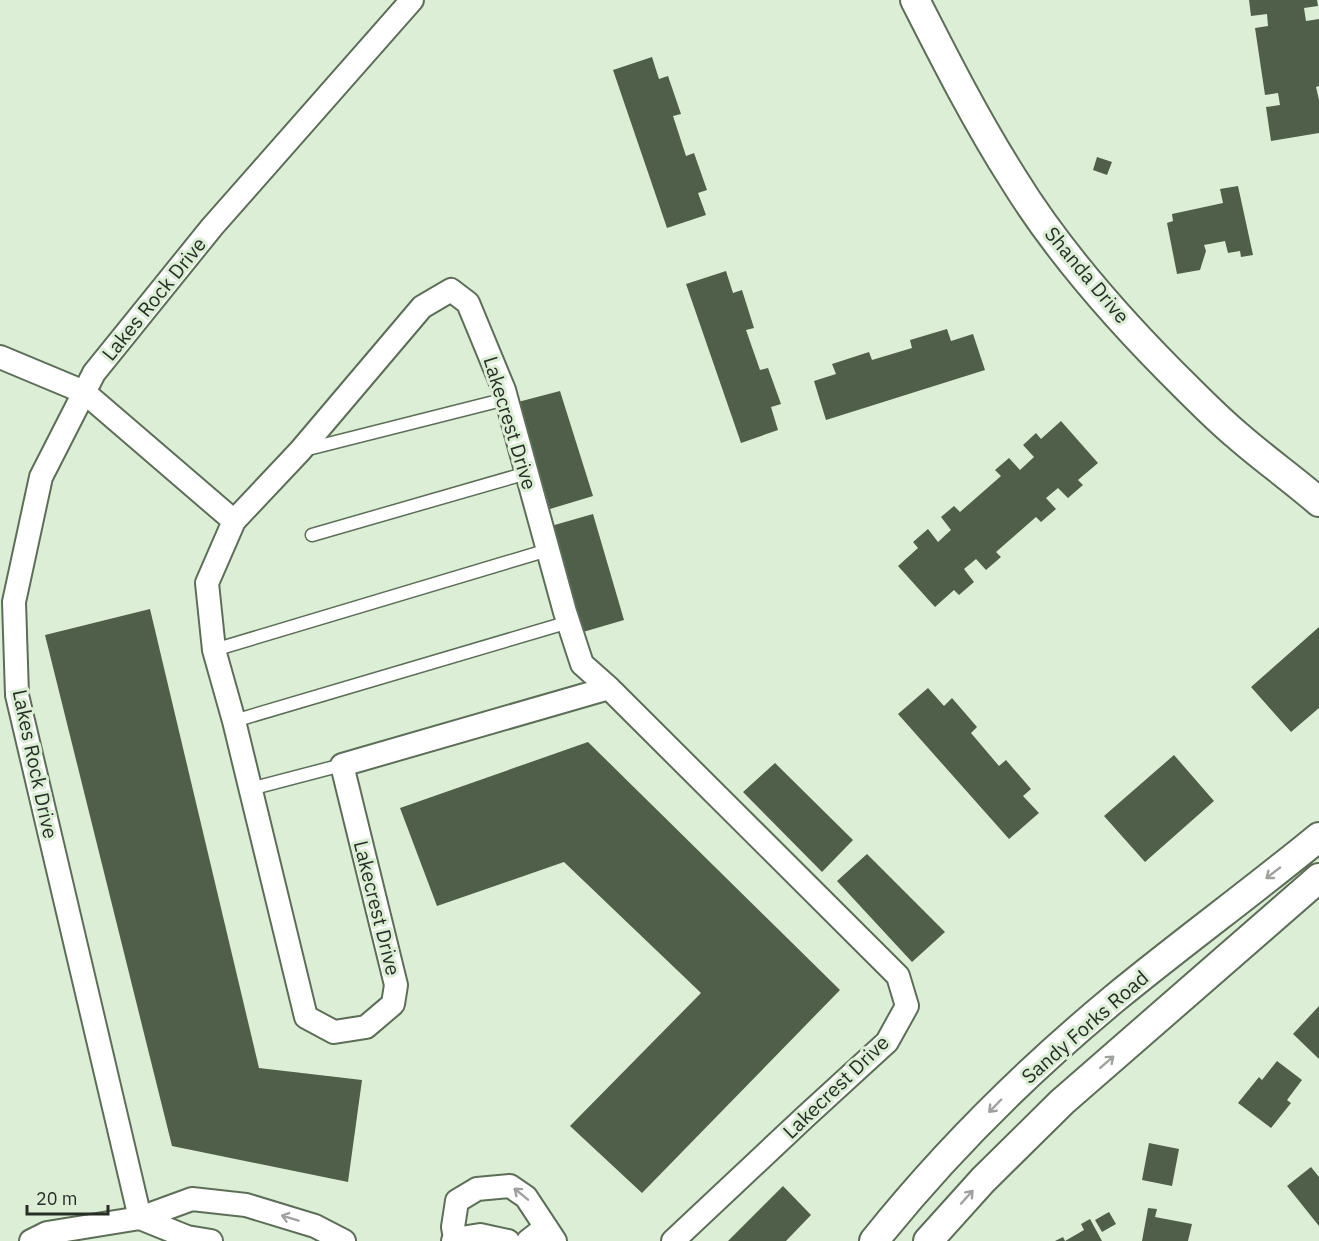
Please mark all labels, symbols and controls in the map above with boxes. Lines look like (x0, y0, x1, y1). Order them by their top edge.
street label: Shanda Drive (1039, 221, 1136, 329)
street label: Lakes Rock Drive (95, 231, 212, 366)
street label: Lakecrest Drive (477, 353, 544, 493)
street label: Lakes Rock Drive (7, 687, 64, 841)
street label: Lakecrest Drive (348, 838, 407, 978)
one-way arrow (1266, 867, 1282, 880)
street label: Sandy Forks Road (1015, 964, 1154, 1089)
street label: Lakecrest Drive (777, 1029, 895, 1144)
one-way arrow (1099, 1056, 1115, 1069)
one-way arrow (988, 1099, 1002, 1114)
scale bar (27, 1178, 108, 1216)
text: 20 m (36, 1187, 78, 1210)
one-way arrow (513, 1188, 529, 1201)
one-way arrow (959, 1190, 973, 1205)
one-way arrow (281, 1212, 300, 1223)

